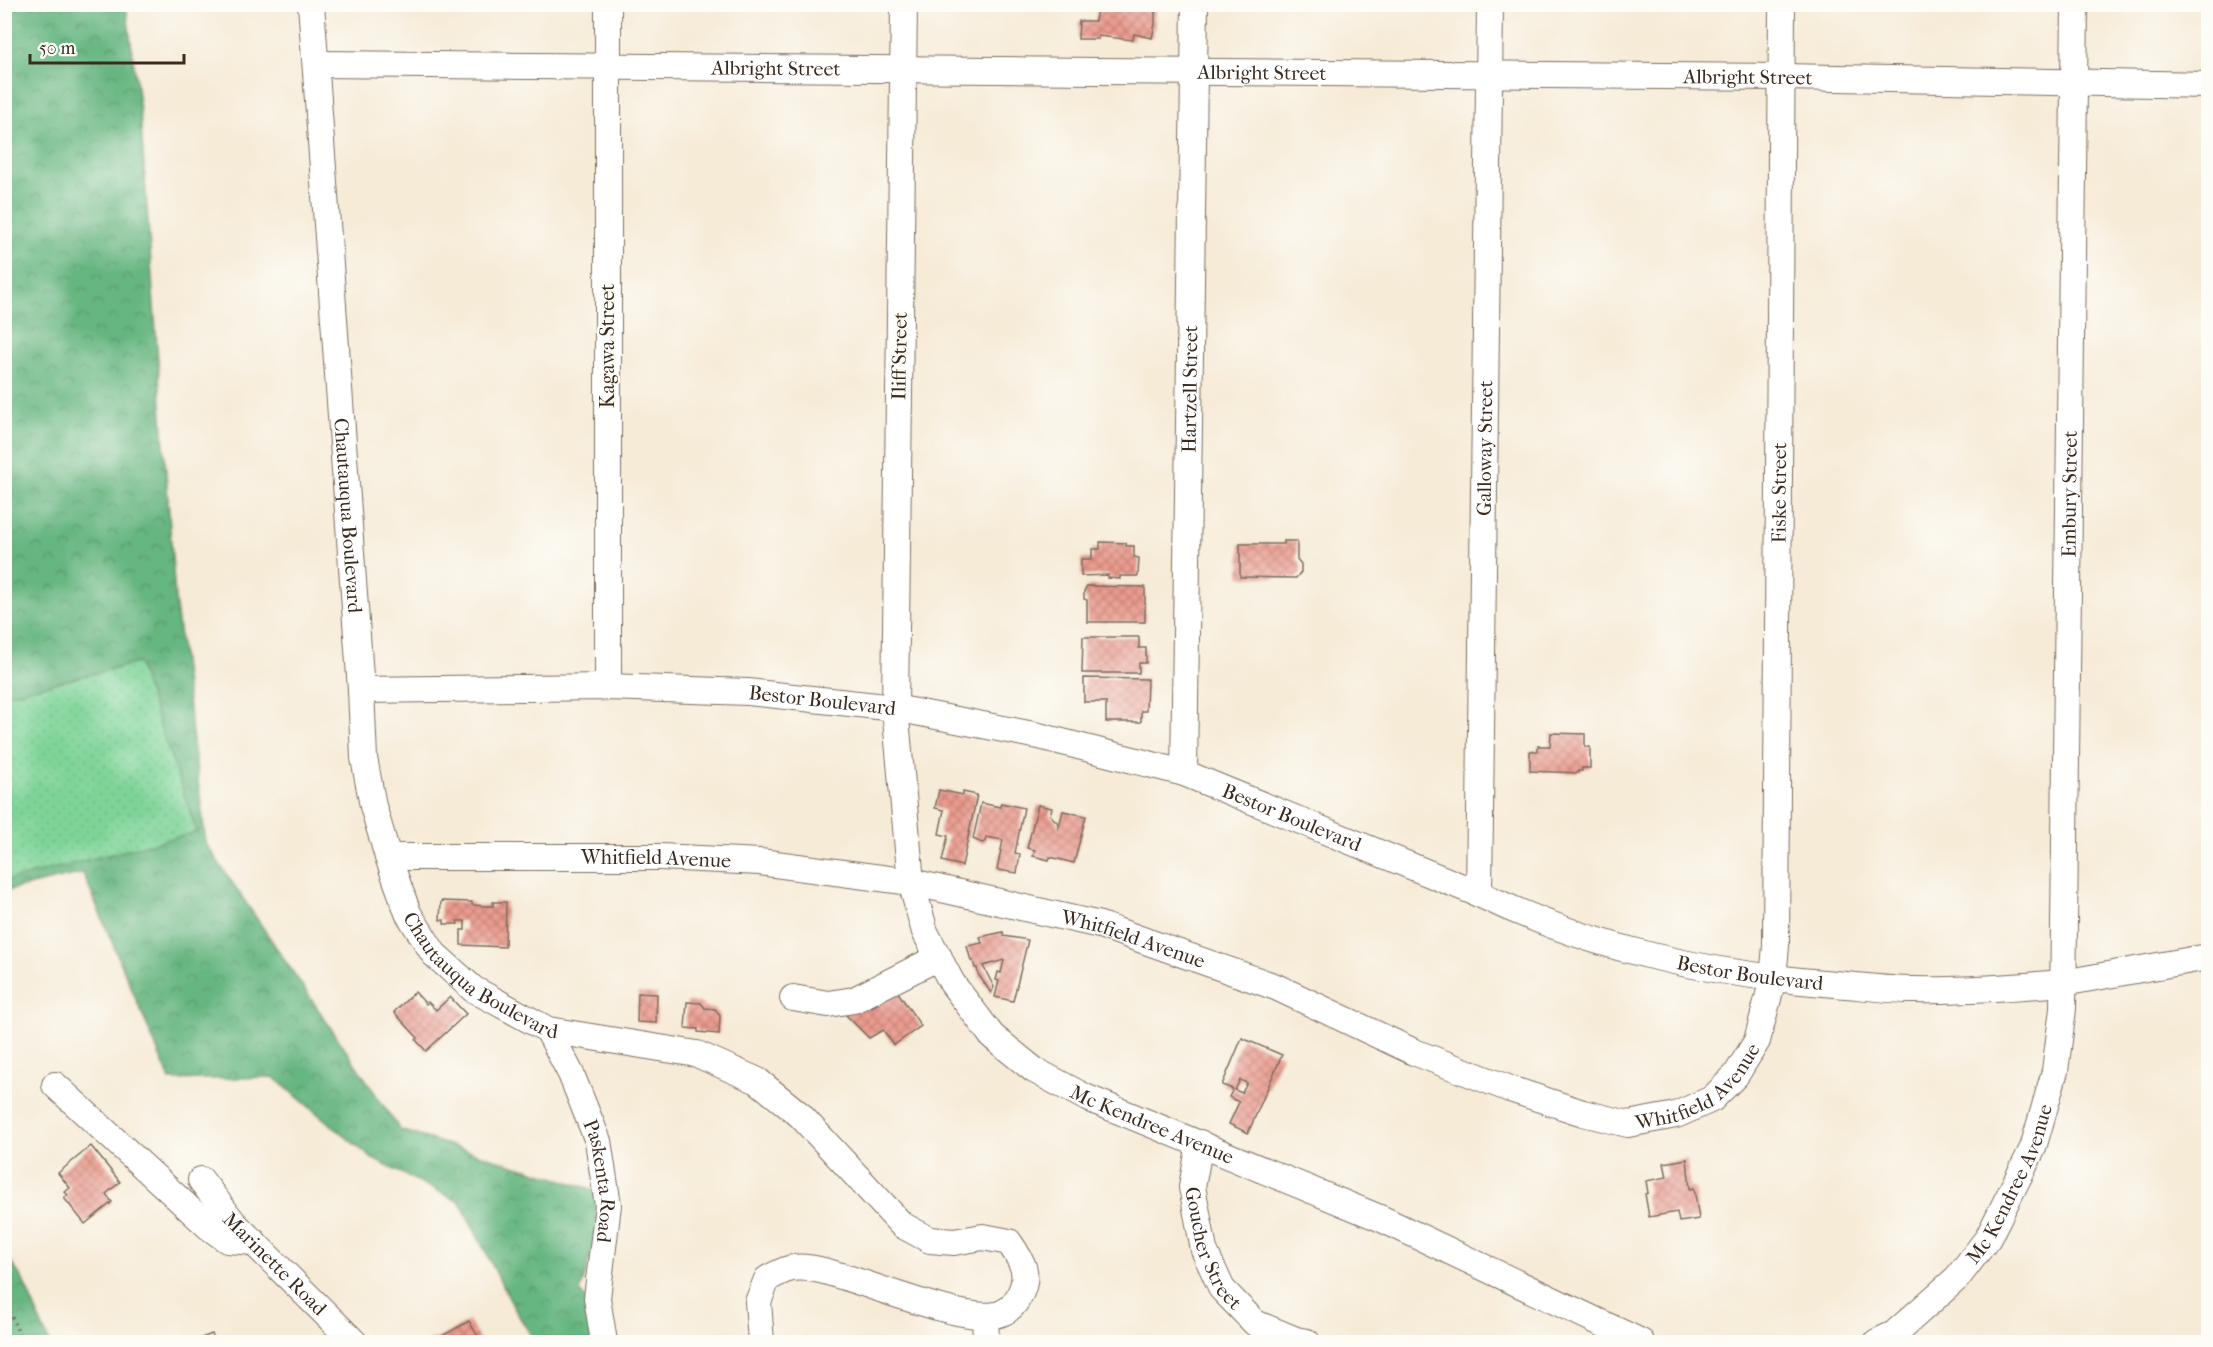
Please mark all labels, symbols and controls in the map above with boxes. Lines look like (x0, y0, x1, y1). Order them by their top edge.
scale bar (30, 27, 184, 65)
text: 50 m (39, 38, 76, 59)
street label: Albright Street (710, 57, 841, 81)
street label: Albright Street (1196, 61, 1327, 85)
street label: Albright Street (1682, 65, 1813, 90)
street label: Kagawa Street (596, 284, 619, 408)
street label: Iliff Street (887, 312, 912, 400)
street label: Hartzell Street (1178, 325, 1202, 453)
street label: Galloway Street (1473, 380, 1497, 516)
street label: Chautauqua Boulevard (329, 417, 366, 615)
street label: Embury Street (2057, 430, 2082, 557)
street label: Fiske Street (1768, 442, 1791, 543)
street label: Bestor Boulevard (748, 681, 898, 720)
street label: Bestor Boulevard (1219, 779, 1366, 857)
street label: Whitfield Avenue (580, 846, 732, 873)
street label: Whitfield Avenue (1058, 905, 1208, 973)
street label: Chautauqua Boulevard (398, 908, 561, 1044)
street label: Bestor Boulevard (1675, 951, 1825, 995)
street label: Whitfield Avenue (1632, 1039, 1765, 1135)
street label: Mc Kendree Avenue (1066, 1080, 1237, 1169)
street label: Mc Kendree Avenue (1961, 1102, 2057, 1268)
street label: Paskenta Road (578, 1116, 620, 1245)
street label: Goucher Street (1180, 1185, 1246, 1314)
street label: Marinette Road (218, 1208, 332, 1321)

